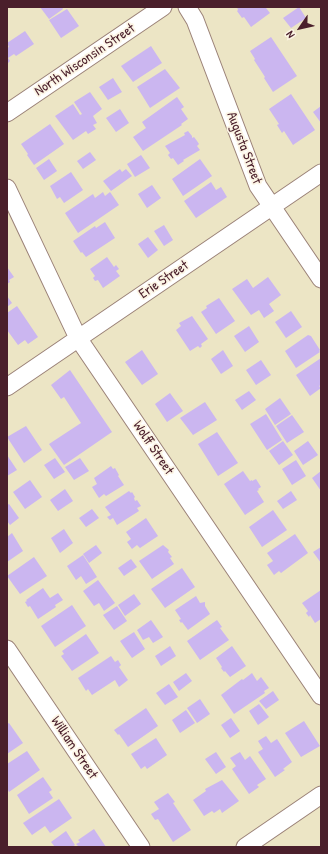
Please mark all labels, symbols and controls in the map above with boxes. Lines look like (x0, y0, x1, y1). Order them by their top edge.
north arrow (280, 8, 320, 48)
street label: North Wisconsin Street (32, 20, 138, 100)
text: N (283, 28, 297, 41)
street label: Augusta Street (223, 110, 265, 186)
street label: Erie Street (136, 257, 192, 303)
street label: Wolff Street (129, 418, 177, 478)
street label: William Street (47, 714, 101, 782)

